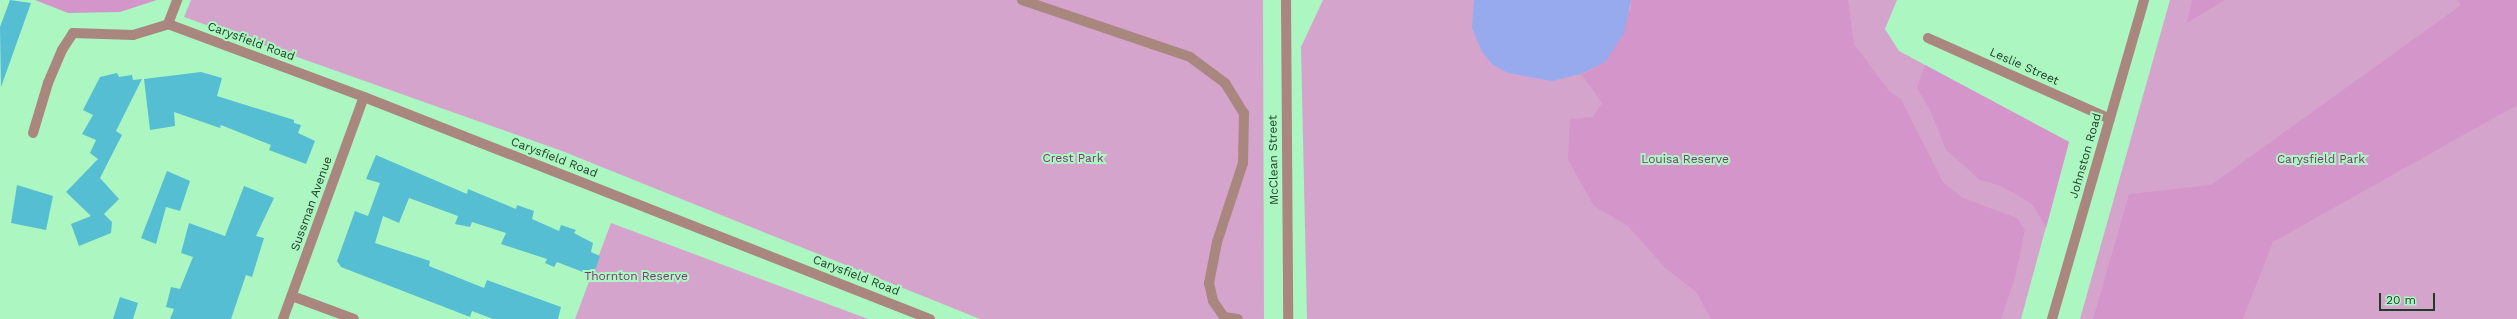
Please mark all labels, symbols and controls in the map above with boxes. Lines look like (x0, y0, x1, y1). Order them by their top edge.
street label: Carysfield Road (205, 20, 297, 64)
street label: Leslie Street (1987, 45, 2061, 89)
street label: Johnston Road (2067, 112, 2105, 200)
street label: McClean Street (1266, 115, 1282, 205)
street label: Carysfield Road (509, 135, 599, 181)
park label: Crest Park (1042, 152, 1104, 166)
park label: Louisa Reserve (1641, 153, 1729, 167)
park label: Carysfield Park (2277, 153, 2365, 167)
street label: Sussman Avenue (288, 155, 336, 253)
street label: Carysfield Road (811, 253, 901, 299)
park label: Thornton Reserve (584, 270, 688, 284)
scale bar (2381, 285, 2437, 311)
text: 20 m (2386, 293, 2416, 307)

